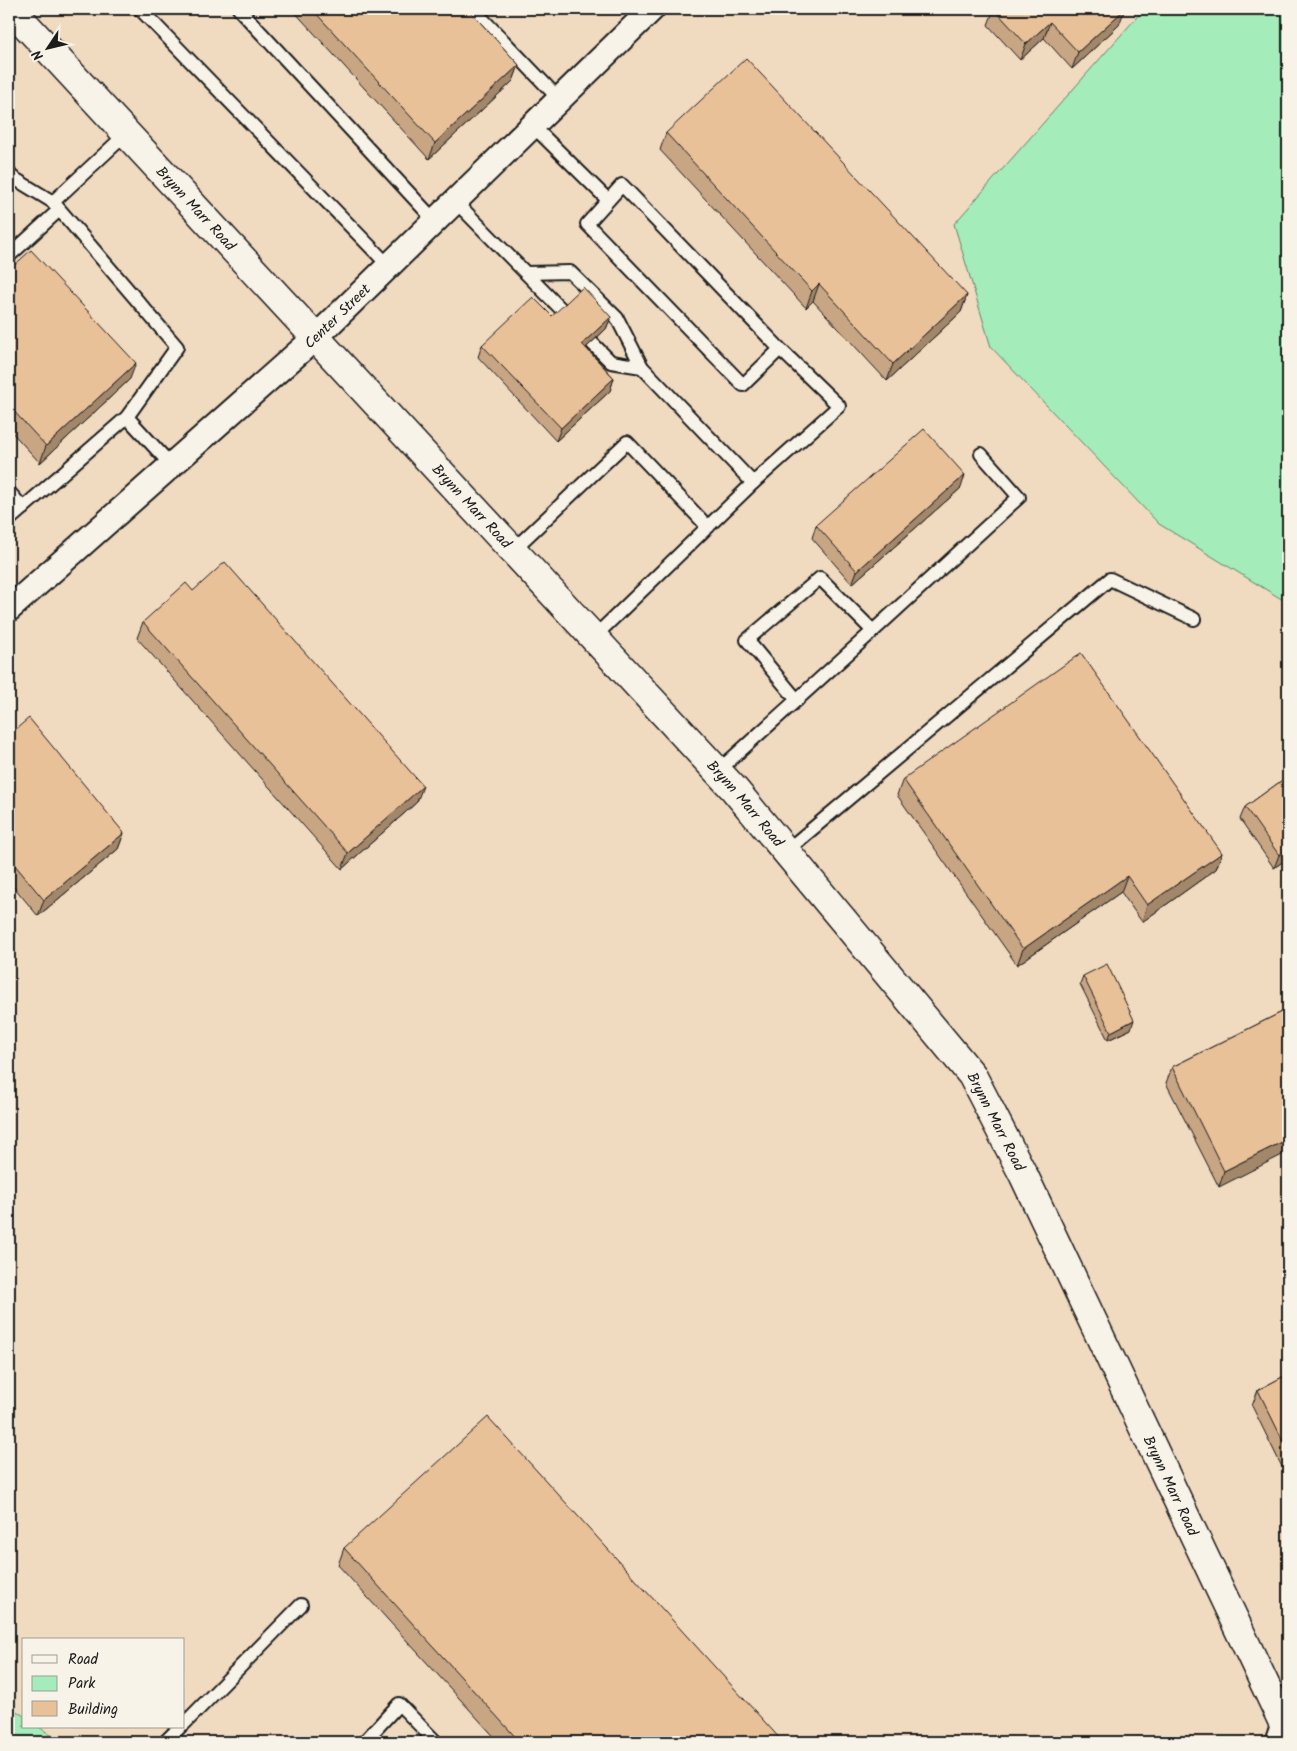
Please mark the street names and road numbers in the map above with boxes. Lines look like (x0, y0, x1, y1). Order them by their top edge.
street label: Brynn Marr Road (149, 161, 241, 257)
street label: Center Street (299, 278, 377, 355)
street label: Brynn Marr Road (425, 459, 517, 555)
street label: Brynn Marr Road (700, 755, 789, 854)
street label: Brynn Marr Road (960, 1068, 1031, 1176)
street label: Brynn Marr Road (1136, 1432, 1204, 1541)

